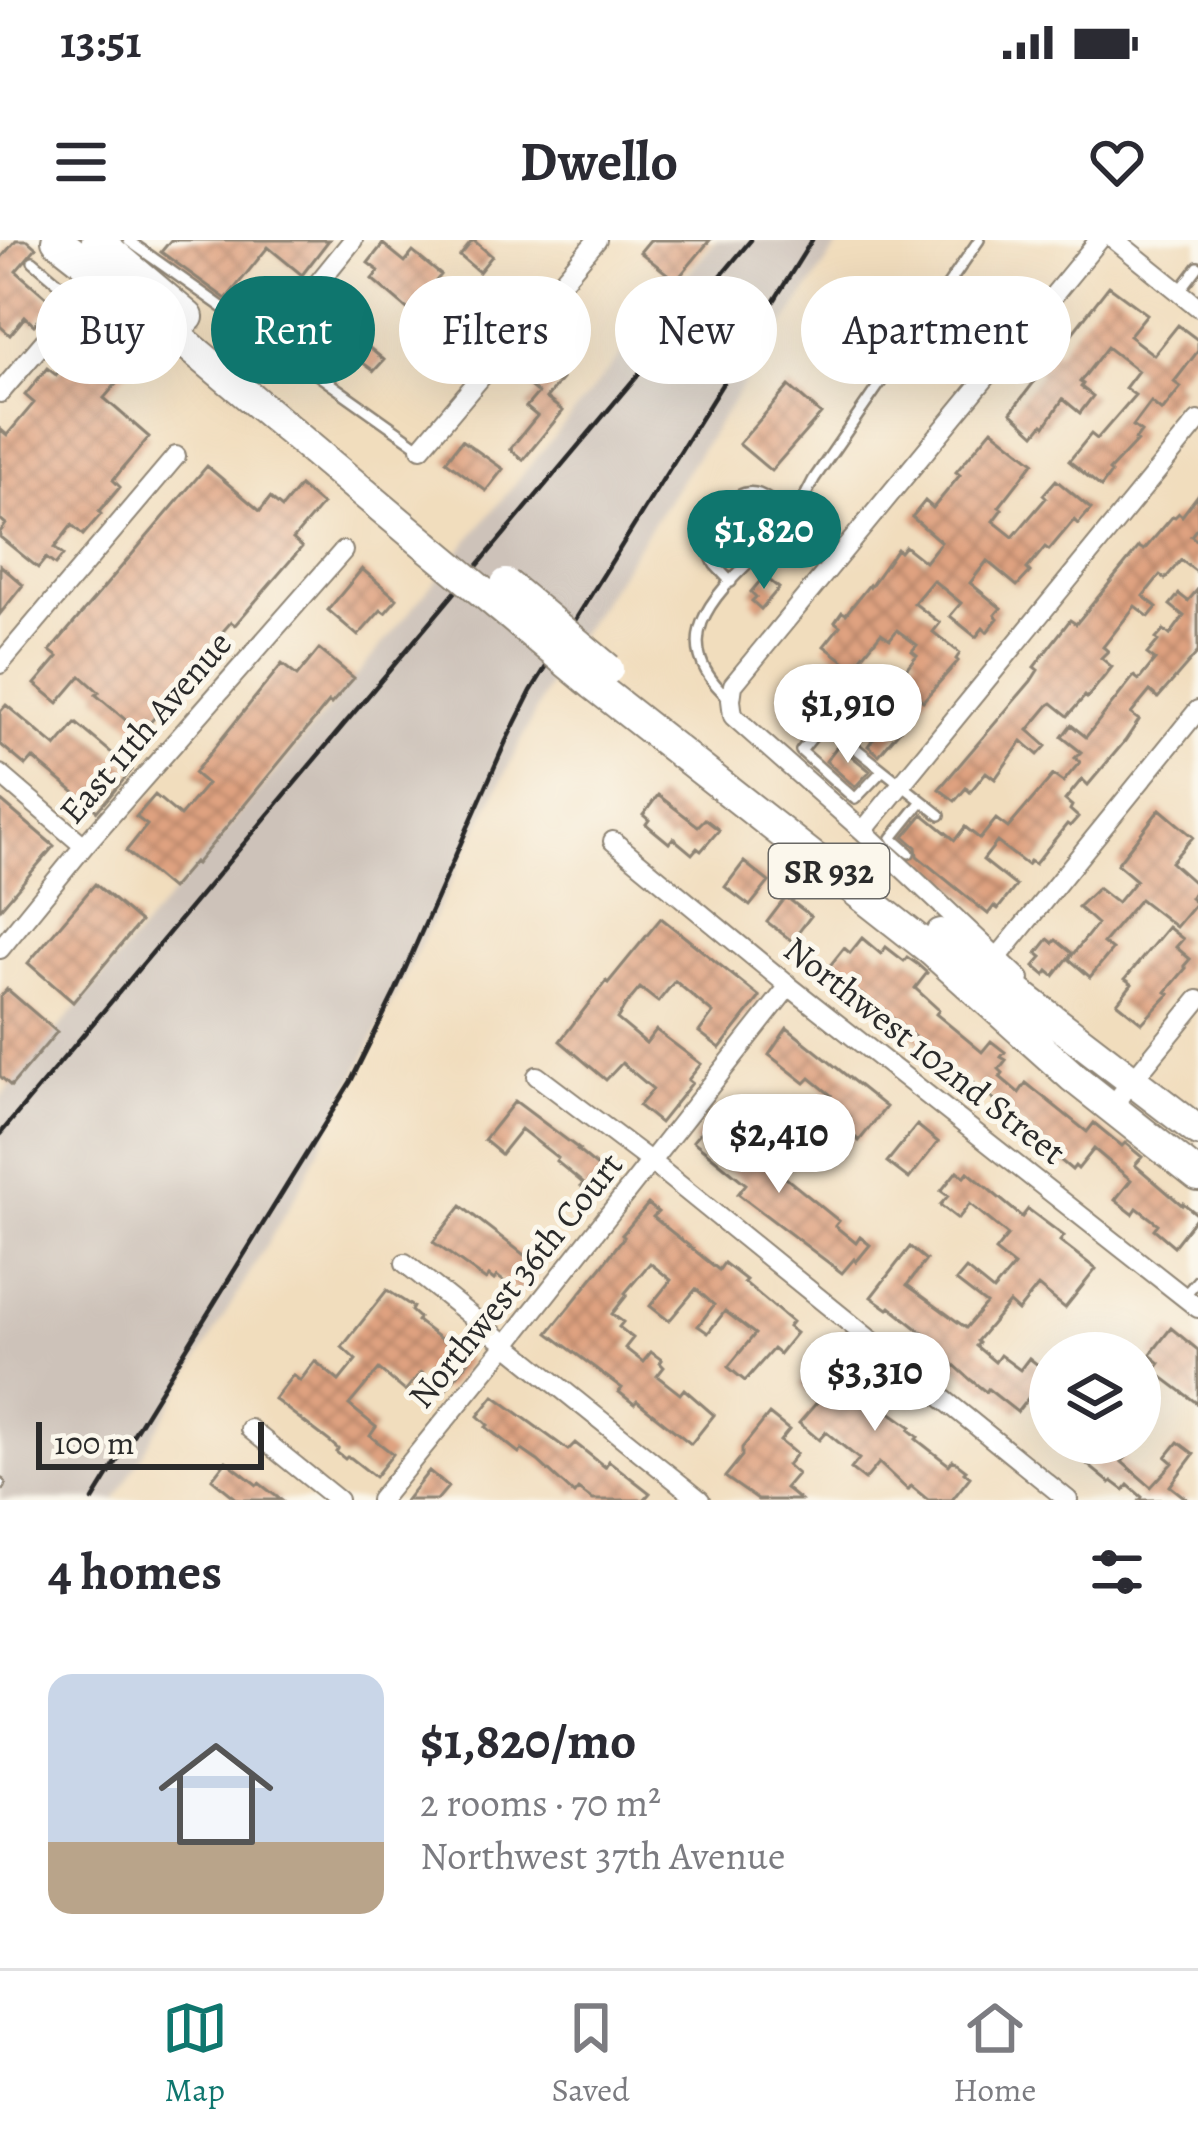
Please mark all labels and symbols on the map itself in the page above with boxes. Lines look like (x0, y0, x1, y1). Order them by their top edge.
pin: $1,820 (666, 490, 862, 592)
street label: East 11th Avenue (47, 620, 243, 834)
pin: $1,910 (750, 664, 946, 766)
road number: SR 932 (769, 844, 889, 898)
street label: Northwest 102nd Street (774, 924, 1076, 1176)
pin: $2,410 (681, 1094, 877, 1196)
street label: Northwest 36th Court (396, 1142, 634, 1418)
pin: $3,310 (777, 1332, 973, 1434)
scale bar (36, 1416, 264, 1469)

